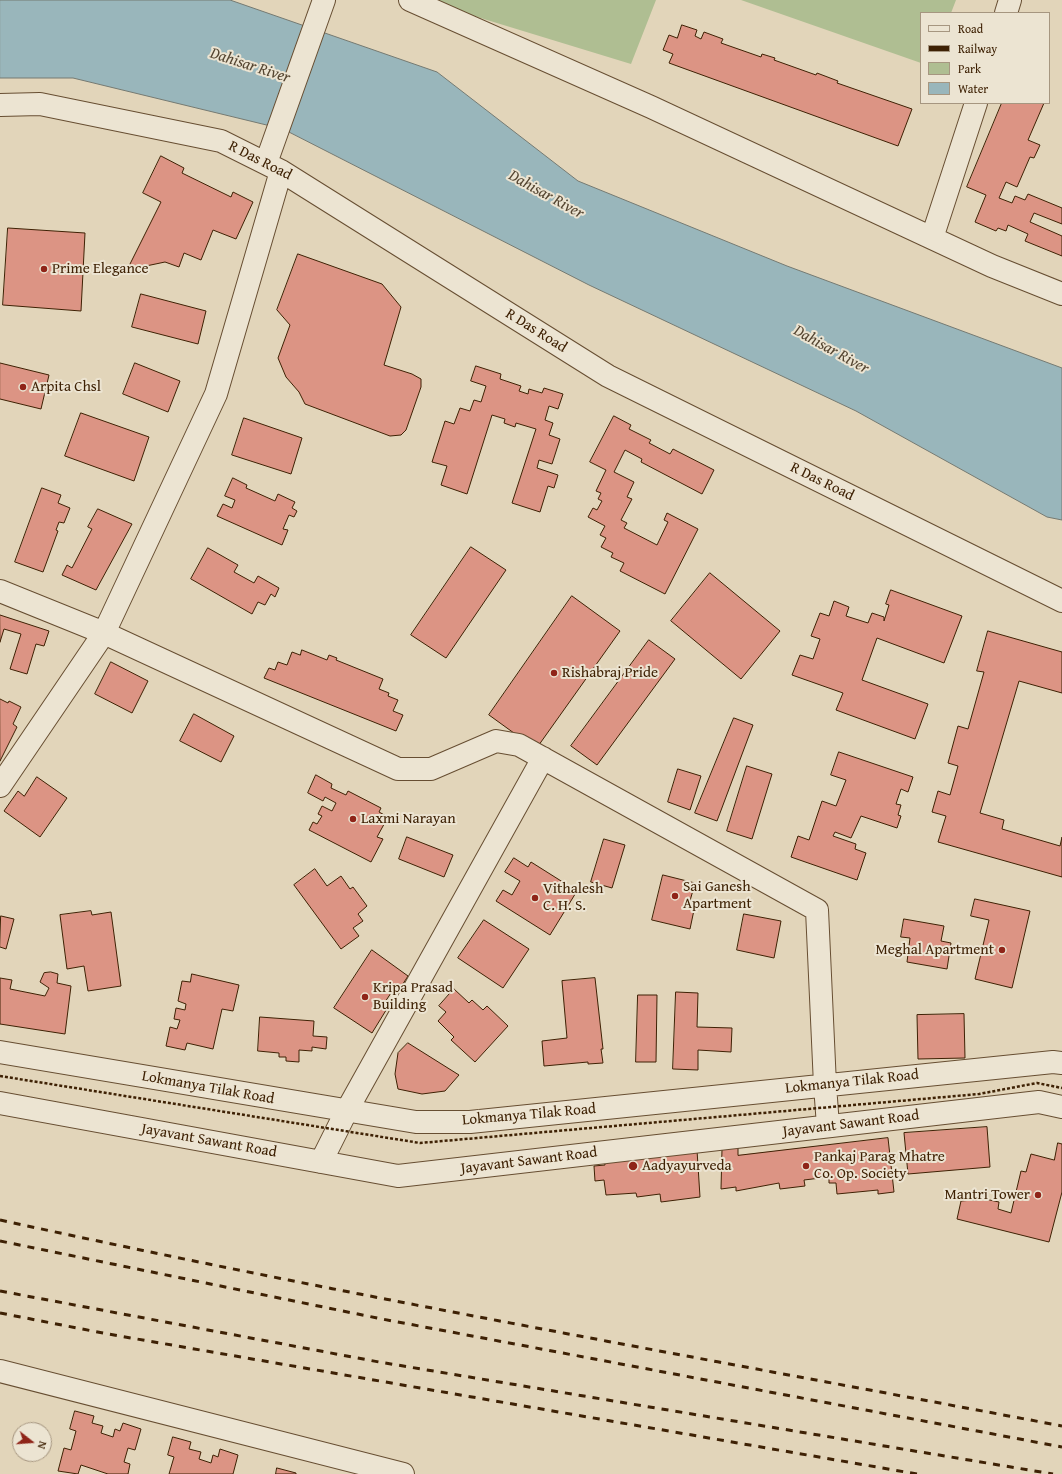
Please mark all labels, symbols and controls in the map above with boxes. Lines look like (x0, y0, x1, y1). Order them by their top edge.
legend (920, 12, 1050, 104)
text: Road (958, 20, 983, 37)
text: Railway (958, 40, 997, 57)
water label: Dahisar River (208, 44, 292, 88)
text: Park (958, 60, 981, 77)
text: Water (958, 80, 988, 97)
street label: R Das Road (225, 137, 295, 185)
water label: Dahisar River (505, 166, 587, 224)
place label: Prime Elegance (52, 260, 149, 278)
marker: Prime Elegance (39, 264, 49, 274)
street label: R Das Road (502, 305, 570, 357)
water label: Dahisar River (790, 321, 872, 379)
place label: Arpita Chsl (31, 378, 101, 396)
marker: Arpita Chsl (18, 382, 28, 392)
street label: R Das Road (787, 459, 857, 505)
place label: Rishabraj Pride (562, 664, 658, 682)
marker: Rishabraj Pride (549, 668, 559, 678)
place label: Laxmi Narayan (361, 810, 456, 828)
marker: Laxmi Narayan (348, 814, 358, 824)
place label: Sai Ganesh Apartment (683, 878, 752, 913)
place label: Vithalesh C. H. S. (543, 880, 603, 915)
marker: Sai Ganesh Apartment (670, 891, 680, 901)
marker: Vithalesh C. H. S. (530, 893, 540, 903)
place label: Meghal Apartment (875, 941, 994, 959)
marker: Meghal Apartment (997, 945, 1007, 955)
place label: Kripa Prasad Building (373, 979, 453, 1014)
marker: Kripa Prasad Building (360, 992, 370, 1002)
street label: Lokmanya Tilak Road (784, 1066, 920, 1098)
street label: Lokmanya Tilak Road (140, 1067, 276, 1109)
street label: Lokmanya Tilak Road (461, 1100, 597, 1130)
street label: Jayavant Sawant Road (782, 1107, 920, 1141)
street label: Jayavant Sawant Road (140, 1120, 278, 1162)
street label: Jayavant Sawant Road (460, 1144, 598, 1178)
place label: Pankaj Parag Mhatre Co. Op. Society (814, 1148, 945, 1183)
place label: Aadyayurveda (642, 1157, 732, 1175)
marker: Aadyayurveda (627, 1160, 639, 1172)
marker: Pankaj Parag Mhatre Co. Op. Society (801, 1161, 811, 1171)
place label: Mantri Tower (944, 1186, 1030, 1204)
marker: Mantri Tower (1033, 1190, 1043, 1200)
north arrow (12, 1422, 52, 1462)
text: N (34, 1439, 51, 1451)

